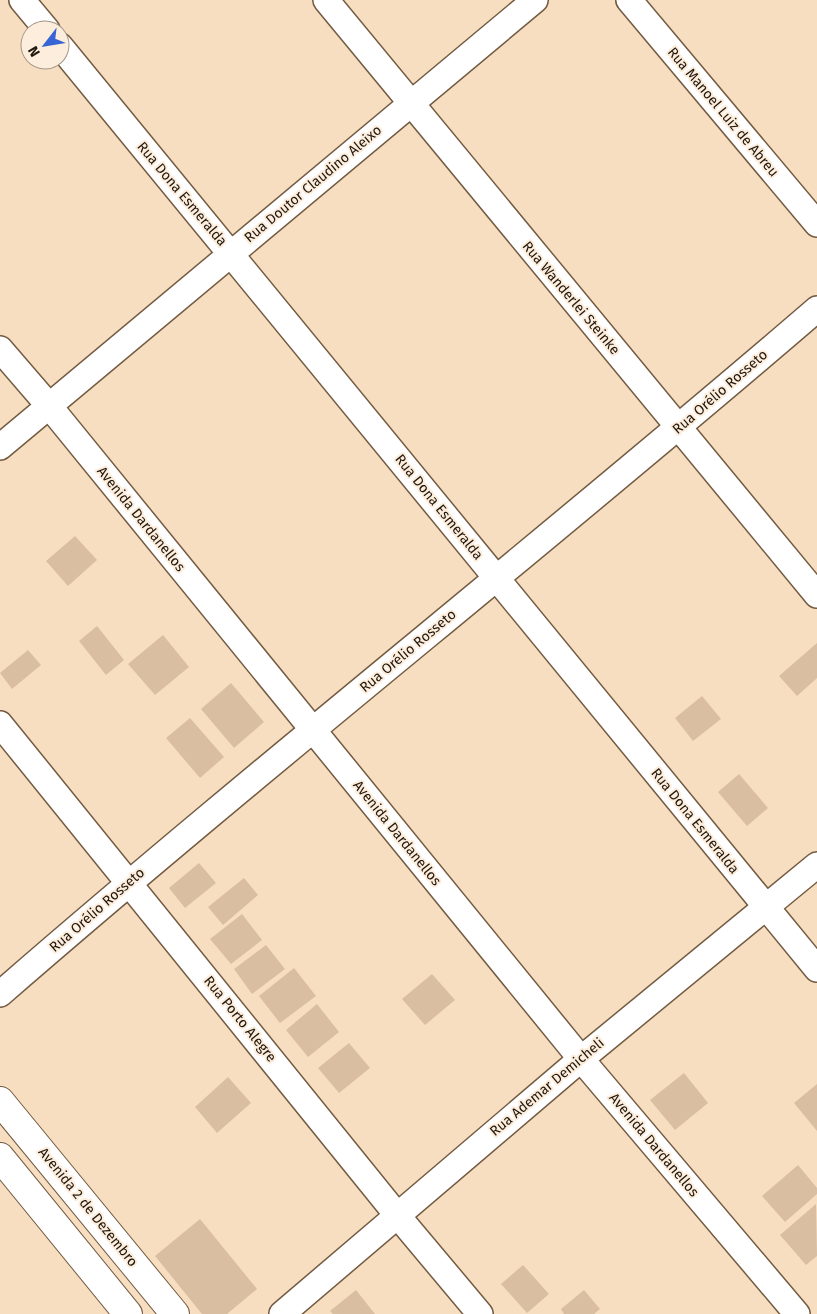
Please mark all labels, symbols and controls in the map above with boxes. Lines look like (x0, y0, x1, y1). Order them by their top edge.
north arrow (20, 20, 70, 70)
text: N (25, 43, 44, 60)
street label: Rua Manoel Luiz de Abreu (664, 44, 782, 180)
street label: Rua Doutor Claudino Aleixo (241, 122, 385, 246)
street label: Rua Dona Esmeralda (133, 138, 231, 250)
street label: Rua Wanderlei Steinke (519, 238, 623, 358)
street label: Rua Orélio Rosseto (669, 346, 771, 438)
street label: Rua Dona Esmeralda (391, 451, 487, 563)
street label: Avenida Dardanellos (93, 463, 189, 575)
street label: Rua Orélio Rosseto (356, 606, 460, 696)
street label: Rua Dona Esmeralda (647, 765, 743, 877)
street label: Avenida Dardanellos (349, 777, 445, 889)
street label: Rua Orélio Rosseto (46, 864, 148, 956)
street label: Rua Porto Alegre (200, 973, 280, 1065)
street label: Rua Ademar Demicheli (486, 1034, 608, 1140)
street label: Avenida Dardanellos (606, 1090, 703, 1201)
street label: Avenida 2 de Dezembro (35, 1144, 141, 1270)

